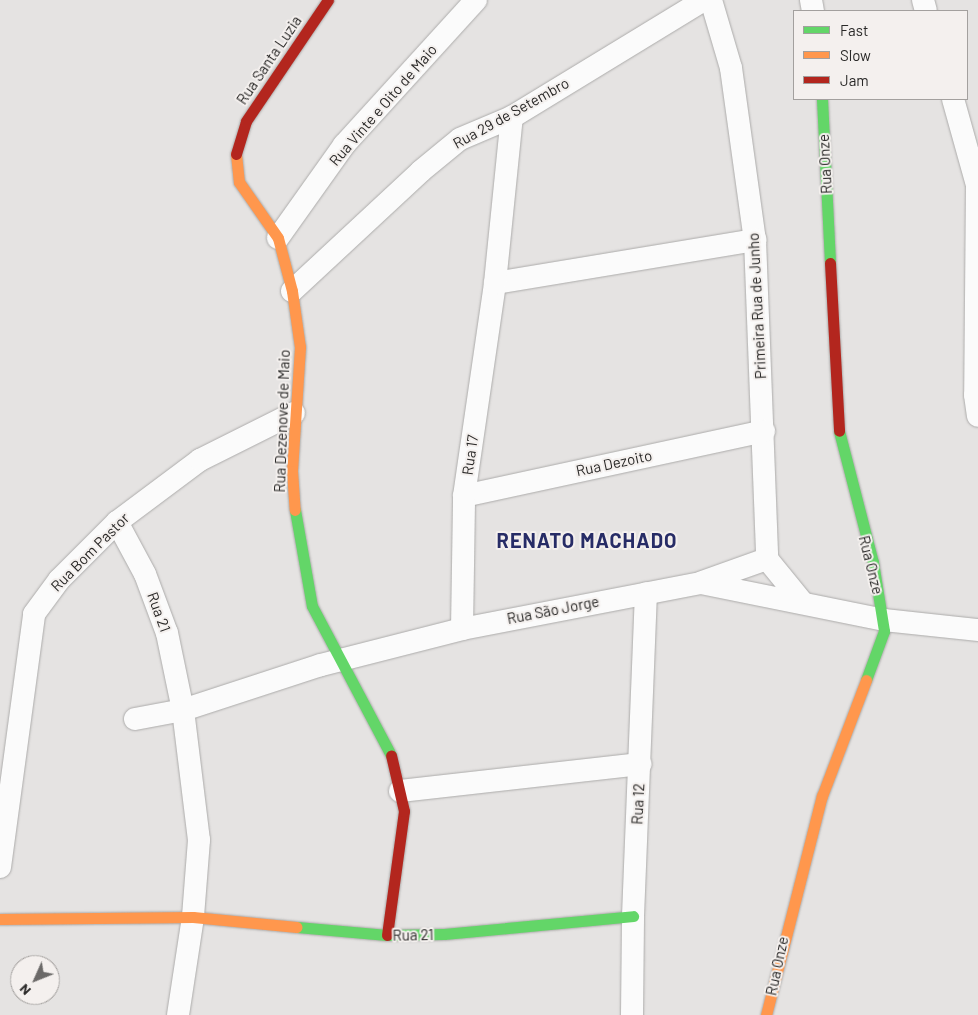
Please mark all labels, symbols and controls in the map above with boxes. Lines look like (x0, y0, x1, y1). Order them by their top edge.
legend (793, 10, 968, 100)
street label: Rua Santa Luzia (233, 12, 305, 108)
text: Fast (840, 21, 868, 39)
street label: Rua Vinte e Oito de Maio (325, 41, 441, 169)
text: Slow (840, 46, 871, 64)
text: Jam (840, 71, 869, 89)
street label: Rua 29 de Setembro (450, 74, 572, 152)
street label: Rua Onze (814, 134, 836, 194)
street label: Primeira Rua de Junho (744, 232, 770, 380)
street label: Rua Dezenove de Maio (271, 349, 293, 493)
street label: Rua 17 (458, 434, 482, 476)
street label: Rua Dezoito (574, 446, 654, 480)
street label: Rua Bom Pastor (47, 509, 133, 595)
district label: RENATO MACHADO (495, 528, 679, 552)
street label: Rua Onze (855, 534, 887, 596)
street label: Rua 21 (144, 590, 174, 634)
street label: Rua São Jorge (505, 592, 601, 628)
street label: Rua 12 (628, 783, 648, 825)
street label: Rua 21 (392, 926, 434, 944)
street label: Rua Onze (762, 935, 792, 997)
north arrow (10, 955, 60, 1005)
text: N (15, 981, 34, 999)

